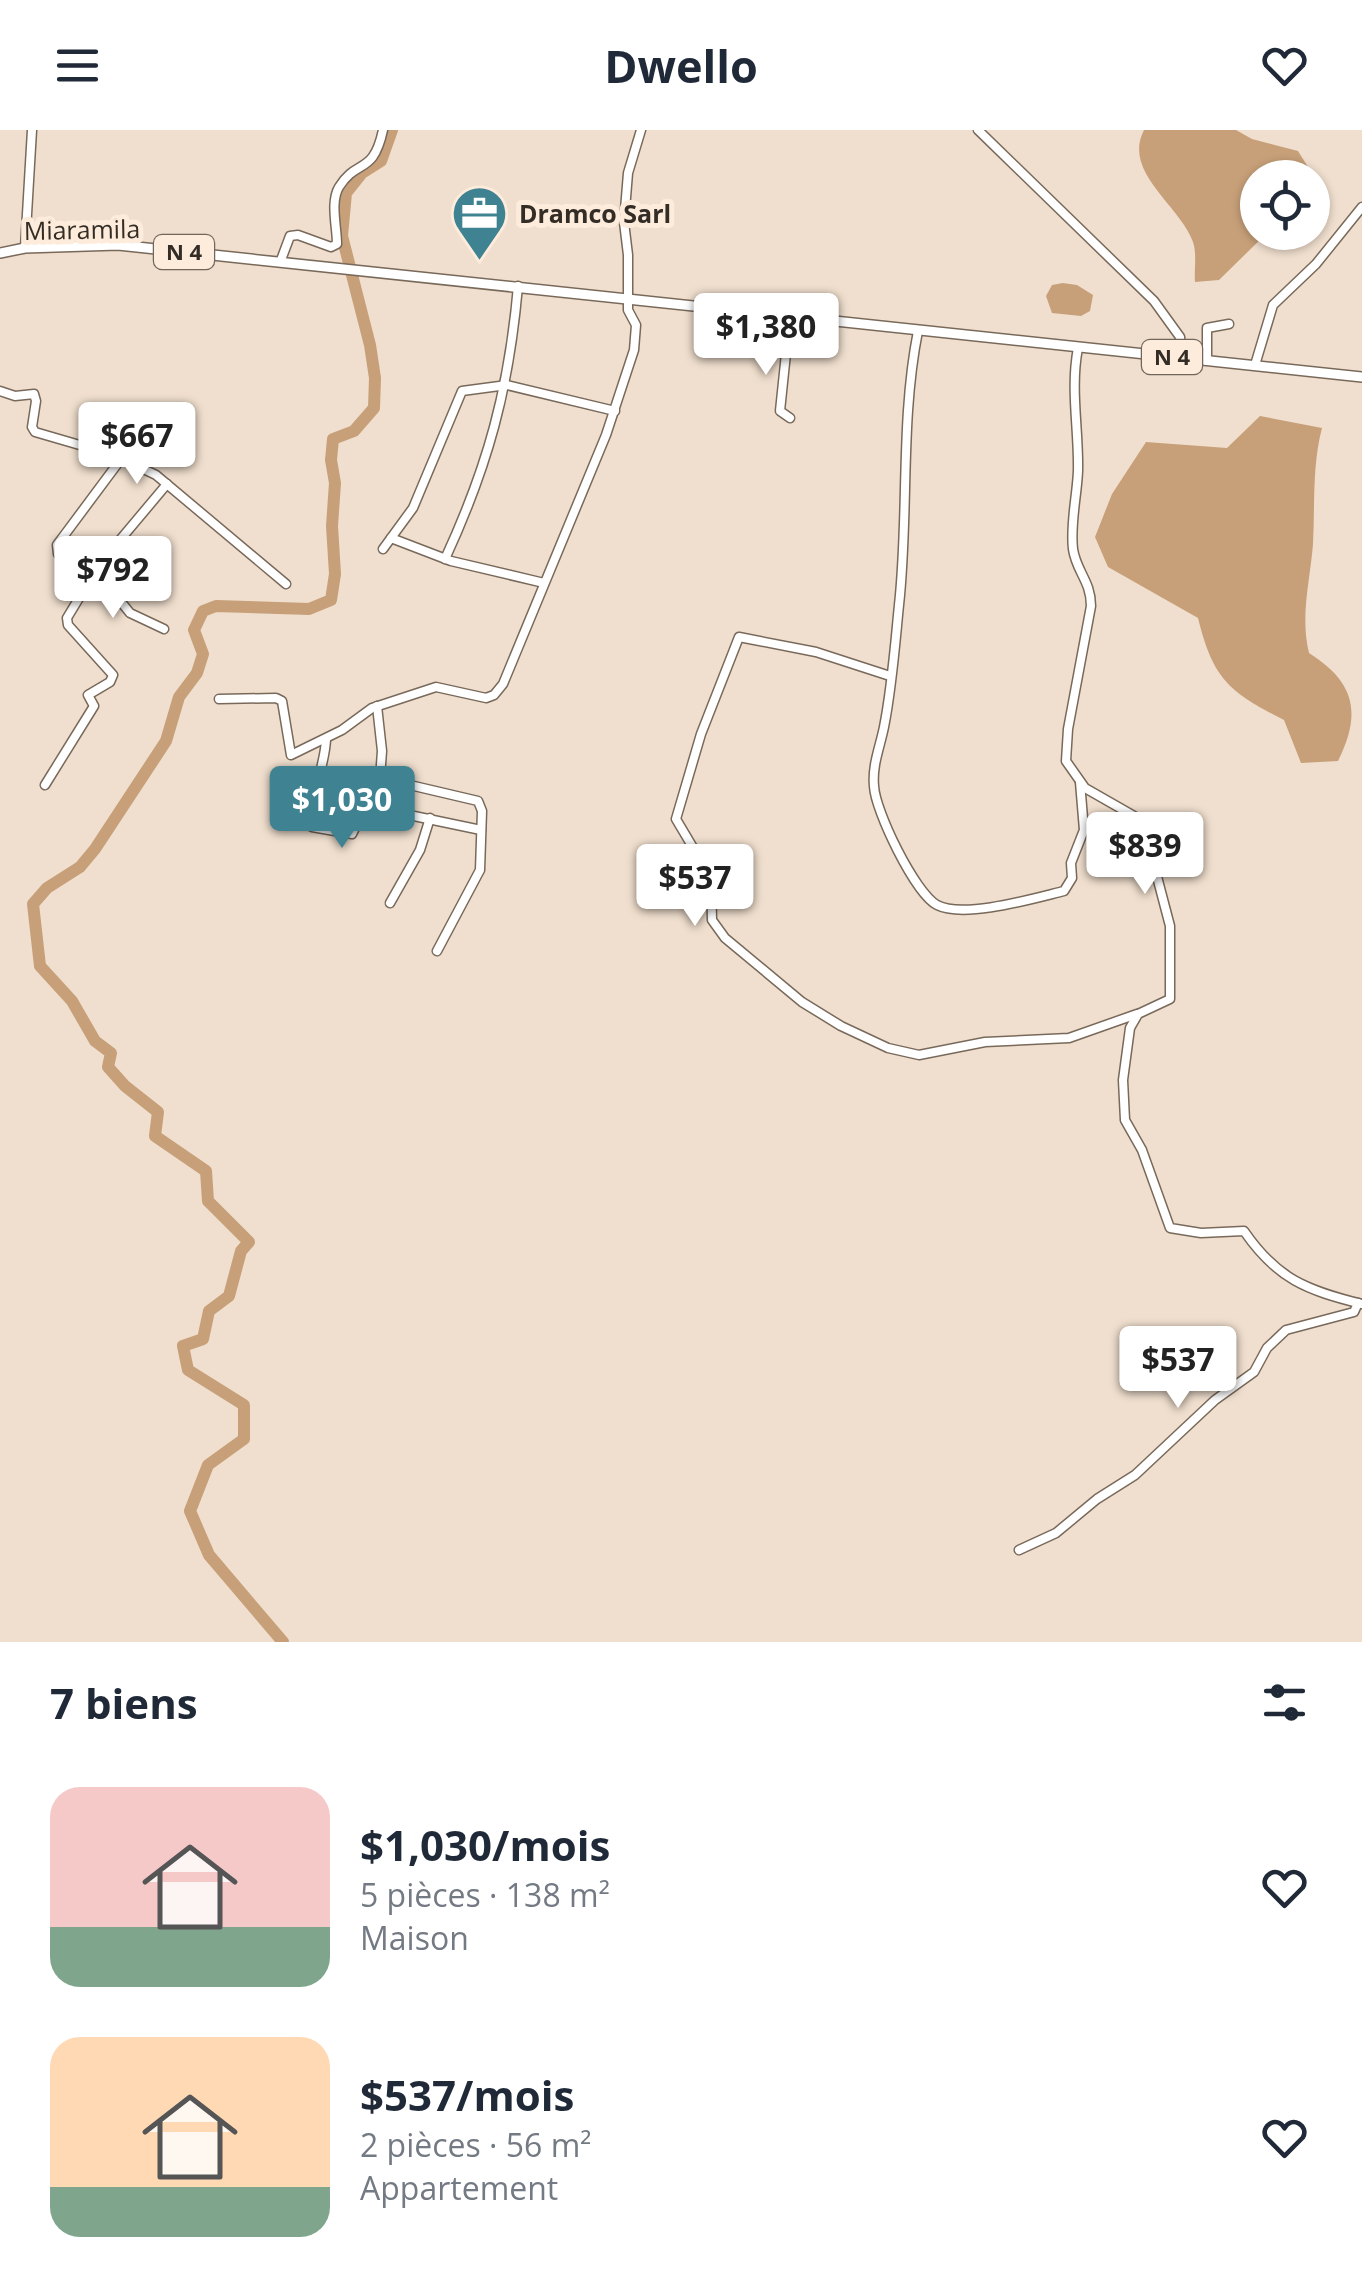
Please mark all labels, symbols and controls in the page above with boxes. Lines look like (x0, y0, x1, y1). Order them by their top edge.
text: Dwello (604, 35, 758, 96)
icon: menu (50, 38, 105, 93)
icon: heart (1257, 38, 1312, 93)
map controls (1240, 160, 1330, 250)
button: locate (1240, 160, 1330, 250)
office icon: Dramco Sarl (450, 184, 510, 263)
place label: Dramco Sarl (519, 196, 671, 230)
street label: Miaramila (23, 211, 141, 247)
road number: N 4 (154, 235, 214, 269)
pin: $1,380 (685, 293, 847, 378)
text: $1,380 (716, 304, 816, 347)
road number: N 4 (1142, 340, 1202, 374)
pin: $667 (78, 402, 196, 487)
text: $667 (100, 413, 174, 456)
pin: $792 (54, 536, 172, 621)
text: $792 (76, 547, 150, 590)
pin: $1,030 (261, 766, 423, 851)
text: $1,030 (292, 777, 392, 820)
pin: $839 (1086, 812, 1204, 897)
text: $839 (1108, 823, 1182, 866)
pin: $537 (636, 844, 754, 929)
text: $537 (658, 855, 732, 898)
pin: $537 (1119, 1326, 1237, 1411)
text: $537 (1141, 1337, 1215, 1380)
text: 7 biens (50, 1674, 198, 1731)
icon: filters (1257, 1675, 1312, 1730)
text: $1,030/mois (360, 1816, 610, 1873)
icon: home (130, 1827, 250, 1947)
icon: heart (1257, 1860, 1312, 1915)
text: 5 pièces · 138 m² (360, 1873, 610, 1916)
text: Maison (360, 1916, 469, 1959)
text: $537/mois (360, 2066, 574, 2123)
icon: home (130, 2077, 250, 2197)
icon: heart (1257, 2110, 1312, 2165)
text: 2 pièces · 56 m² (360, 2123, 591, 2166)
text: Appartement (360, 2166, 558, 2209)

